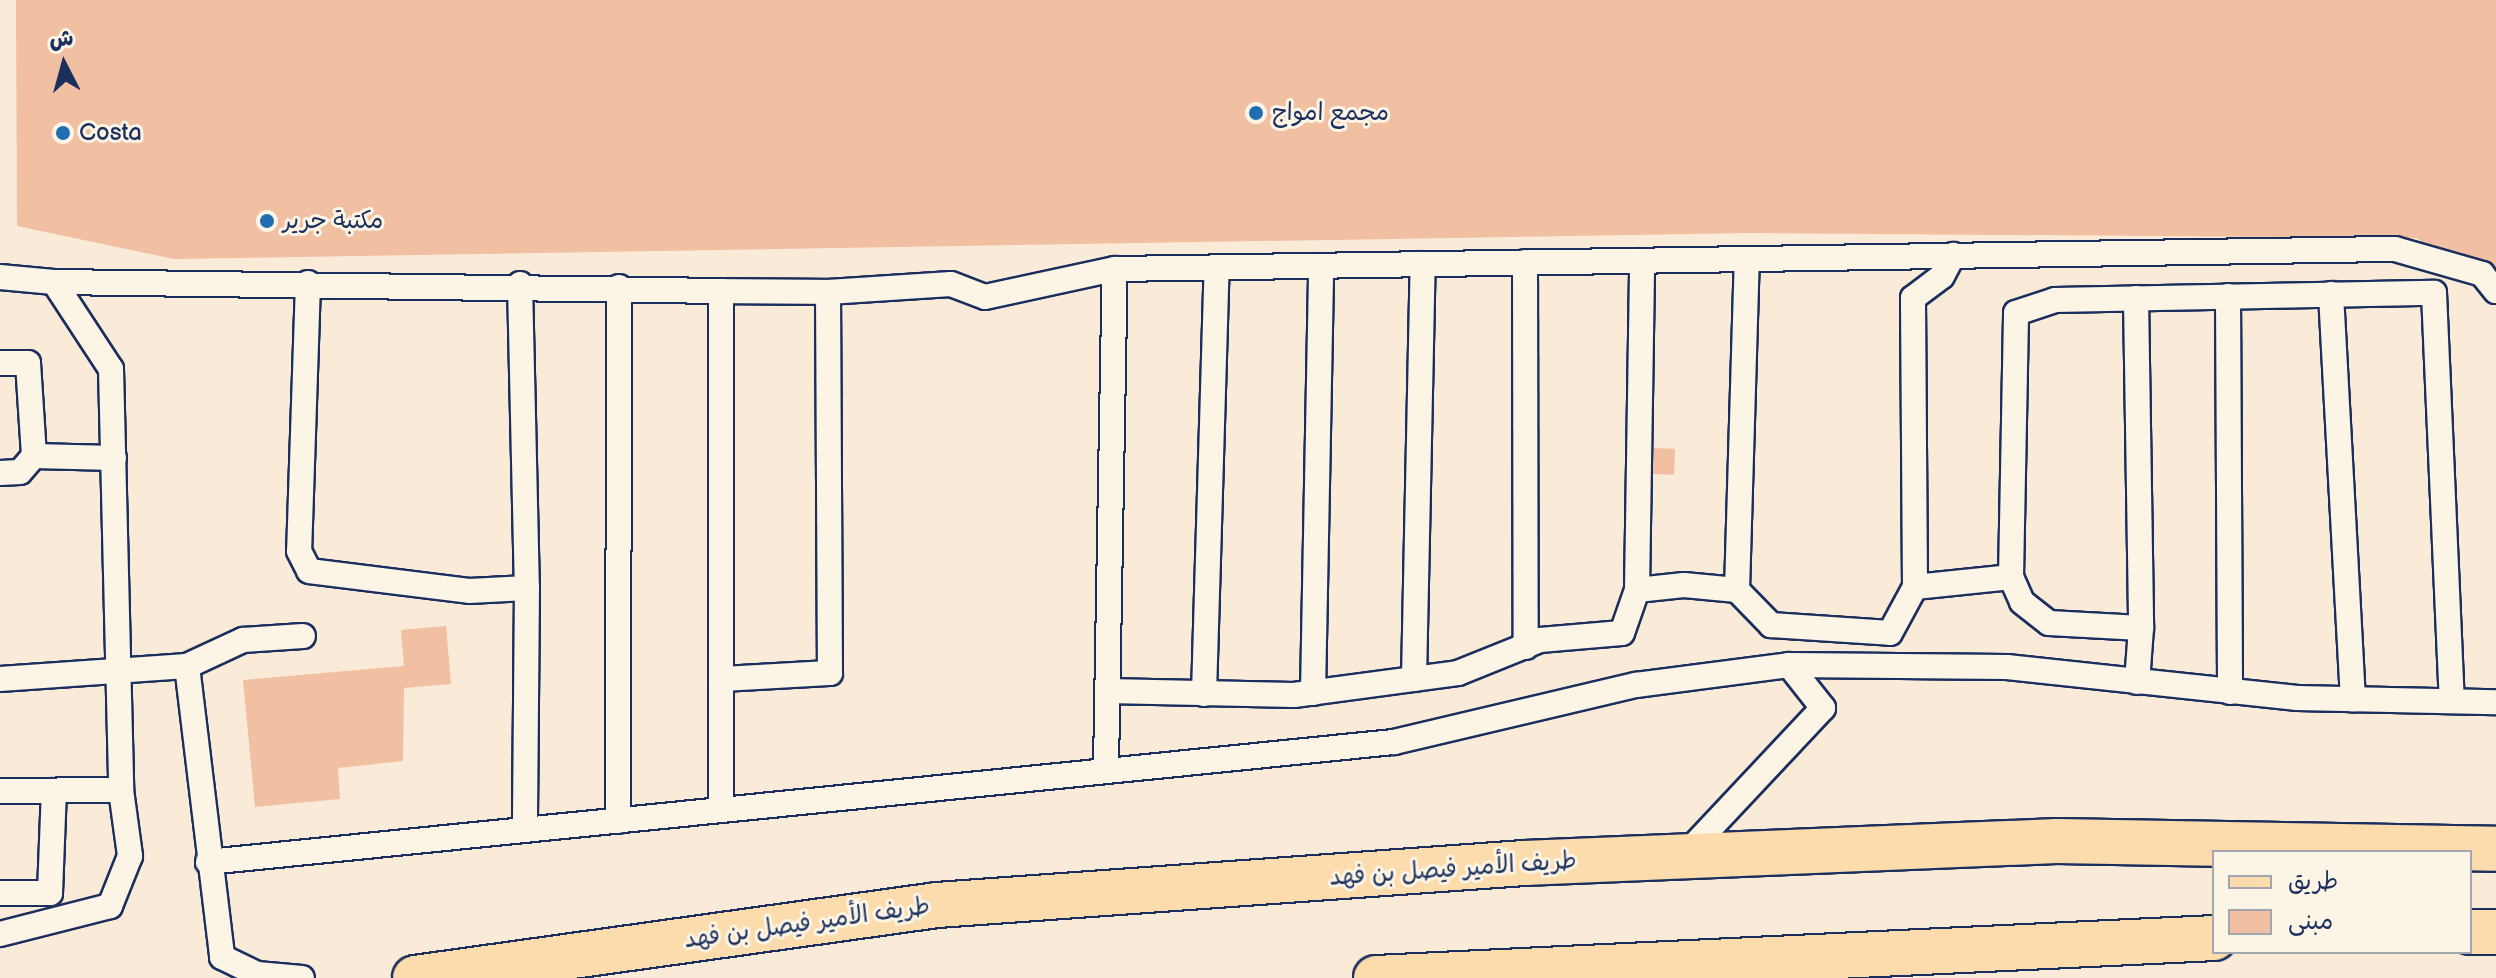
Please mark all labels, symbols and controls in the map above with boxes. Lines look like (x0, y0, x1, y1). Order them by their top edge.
north arrow (24, 24, 104, 104)
text: ش (48, 25, 75, 54)
place label: مجمع امواج (1272, 99, 1389, 127)
marker: مجمع امواج (1247, 104, 1265, 122)
place label: Costa (79, 119, 142, 147)
marker: Costa (54, 124, 72, 142)
place label: مكتبة جرير (283, 207, 383, 235)
marker: مكتبة جرير (258, 212, 276, 230)
street label: طريف الأمير فيصل بن فهد (1328, 846, 1578, 892)
legend (2212, 850, 2472, 954)
text: طريق (2288, 867, 2338, 896)
street label: طريف الأمير فيصل بن فهد (682, 891, 932, 955)
text: مبنى (2288, 907, 2333, 936)

